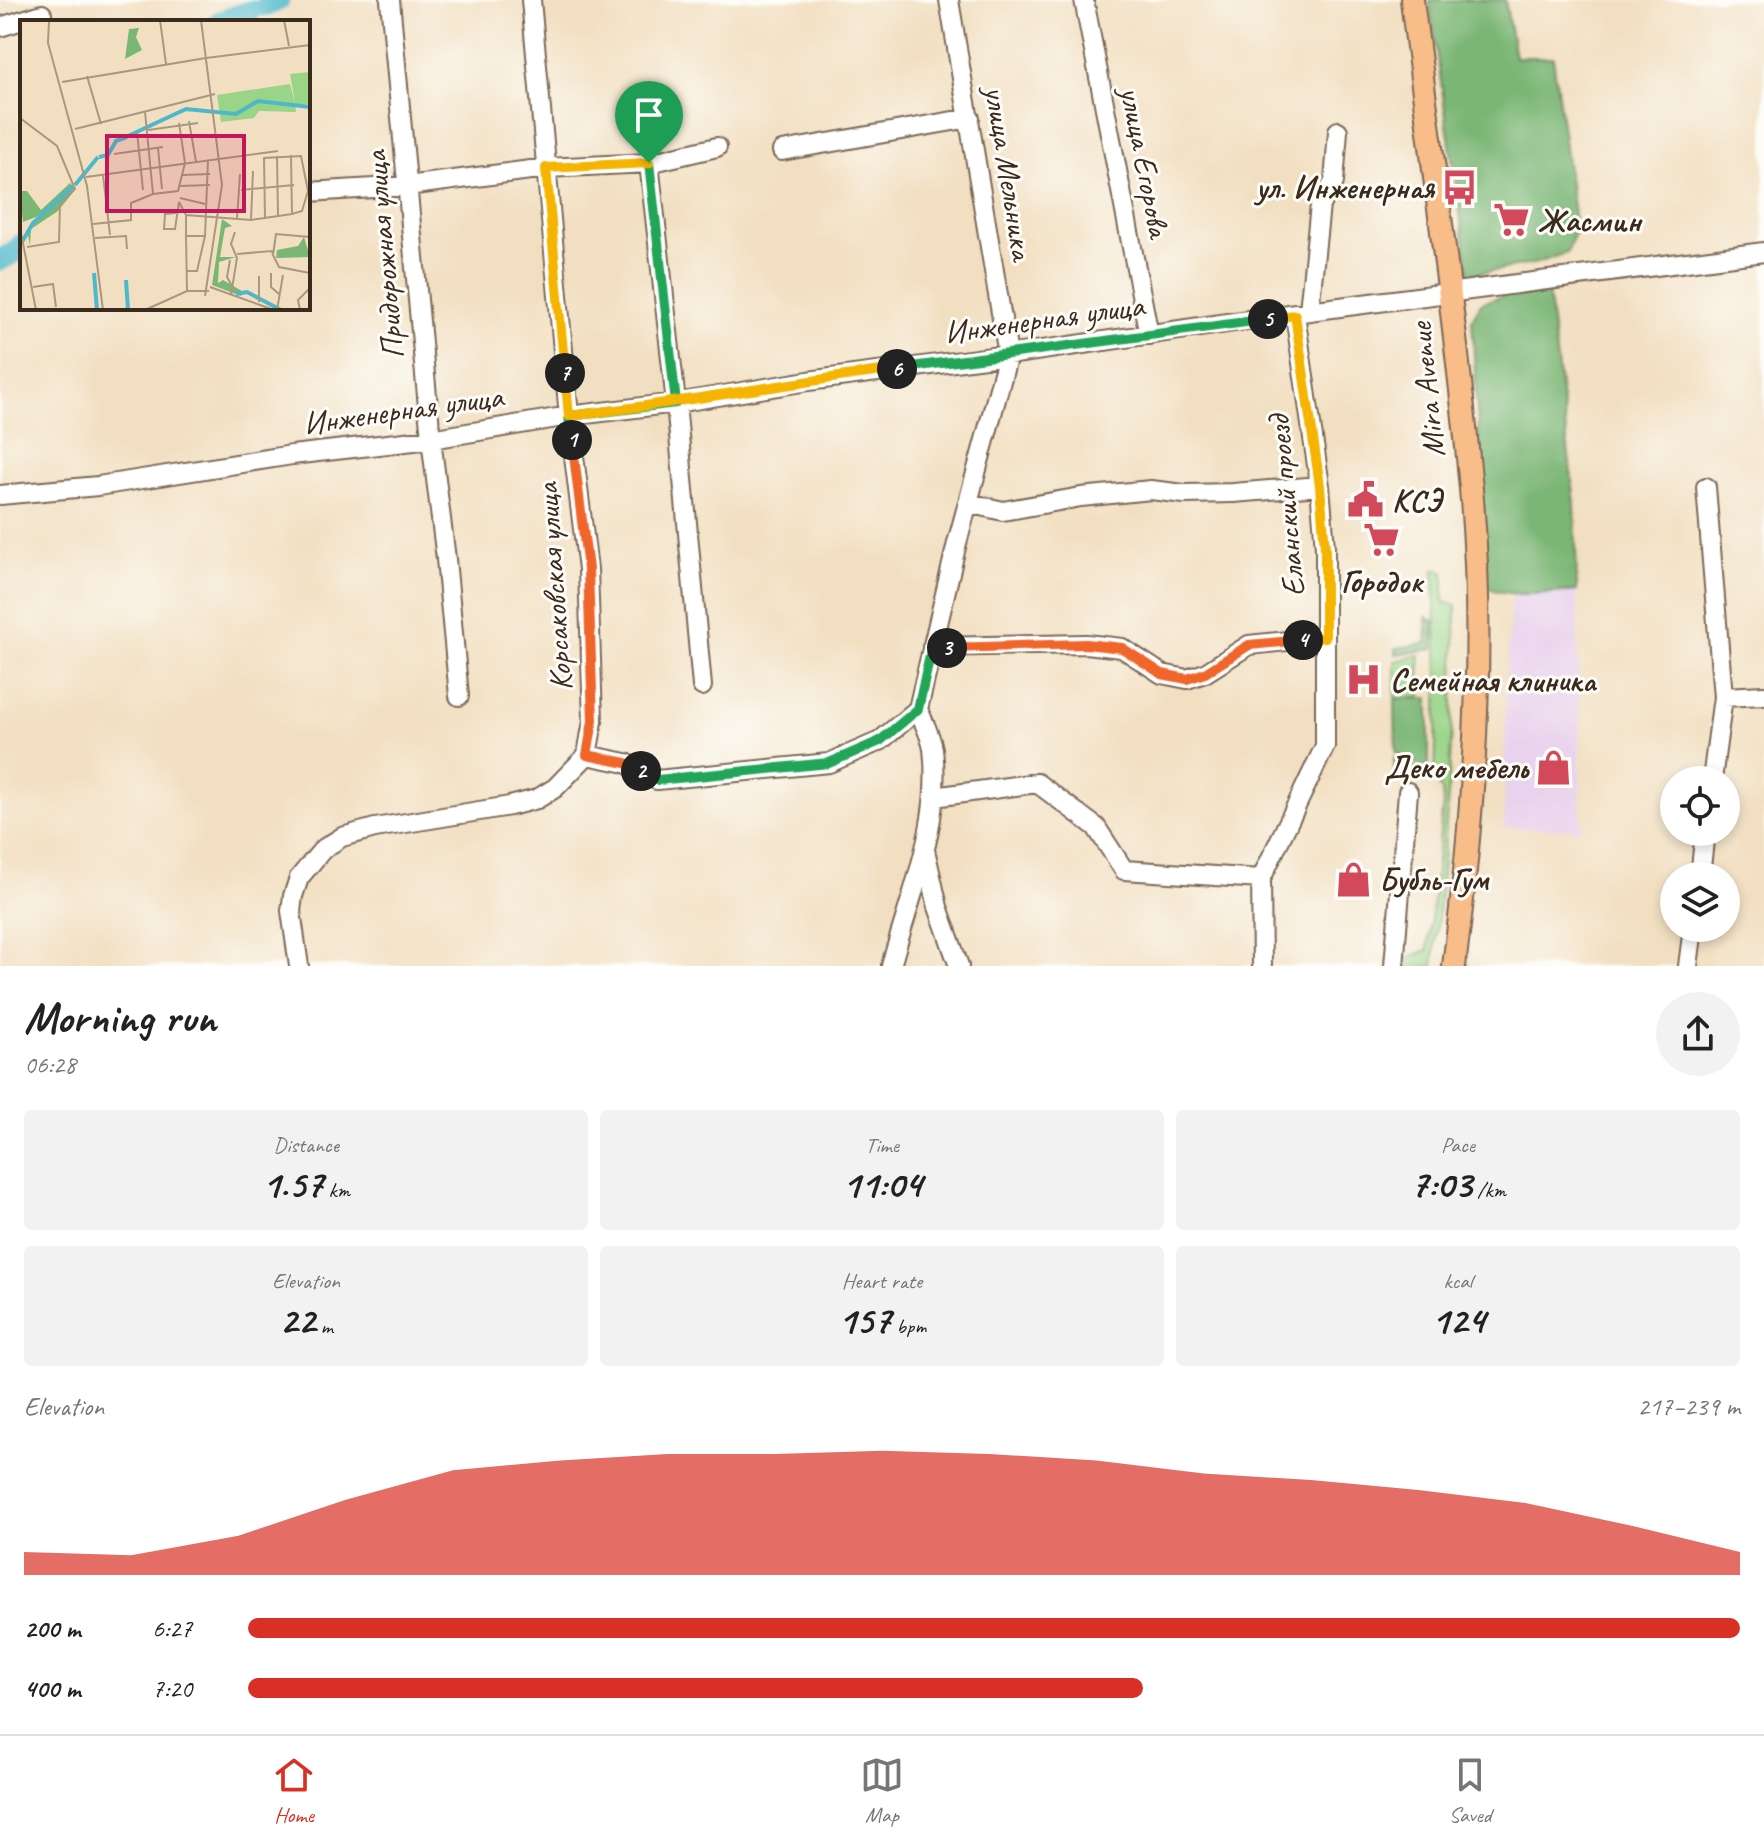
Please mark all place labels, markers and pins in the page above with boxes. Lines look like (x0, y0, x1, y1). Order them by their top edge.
pin (615, 81, 683, 163)
place label: ул. Инженерная (1253, 167, 1436, 208)
bus stop icon: ул. Инженерная (1441, 168, 1479, 206)
place label: Жасмин (1538, 200, 1643, 241)
supermarket icon: Жасмин (1493, 201, 1531, 239)
pin: 5 (1248, 299, 1288, 339)
pin: 6 (877, 349, 917, 389)
pin: 7 (545, 353, 585, 393)
pin: 1 (552, 420, 592, 460)
place label: КСЭ (1392, 480, 1445, 521)
public building icon: КСЭ (1347, 481, 1385, 519)
supermarket icon: Городок (1363, 520, 1401, 558)
place label: Городок (1341, 561, 1425, 602)
pin: 4 (1283, 620, 1323, 660)
pin: 3 (927, 628, 967, 668)
place label: Семейная клиника (1390, 660, 1598, 701)
hospital icon: Семейная клиника (1345, 661, 1383, 699)
place label: Деко мебель (1385, 747, 1530, 788)
shop icon: Деко мебель (1535, 748, 1573, 786)
pin: 2 (621, 751, 661, 791)
place label: Бубль-Гум (1379, 859, 1491, 900)
shop icon: Бубль-Гум (1334, 860, 1372, 898)

